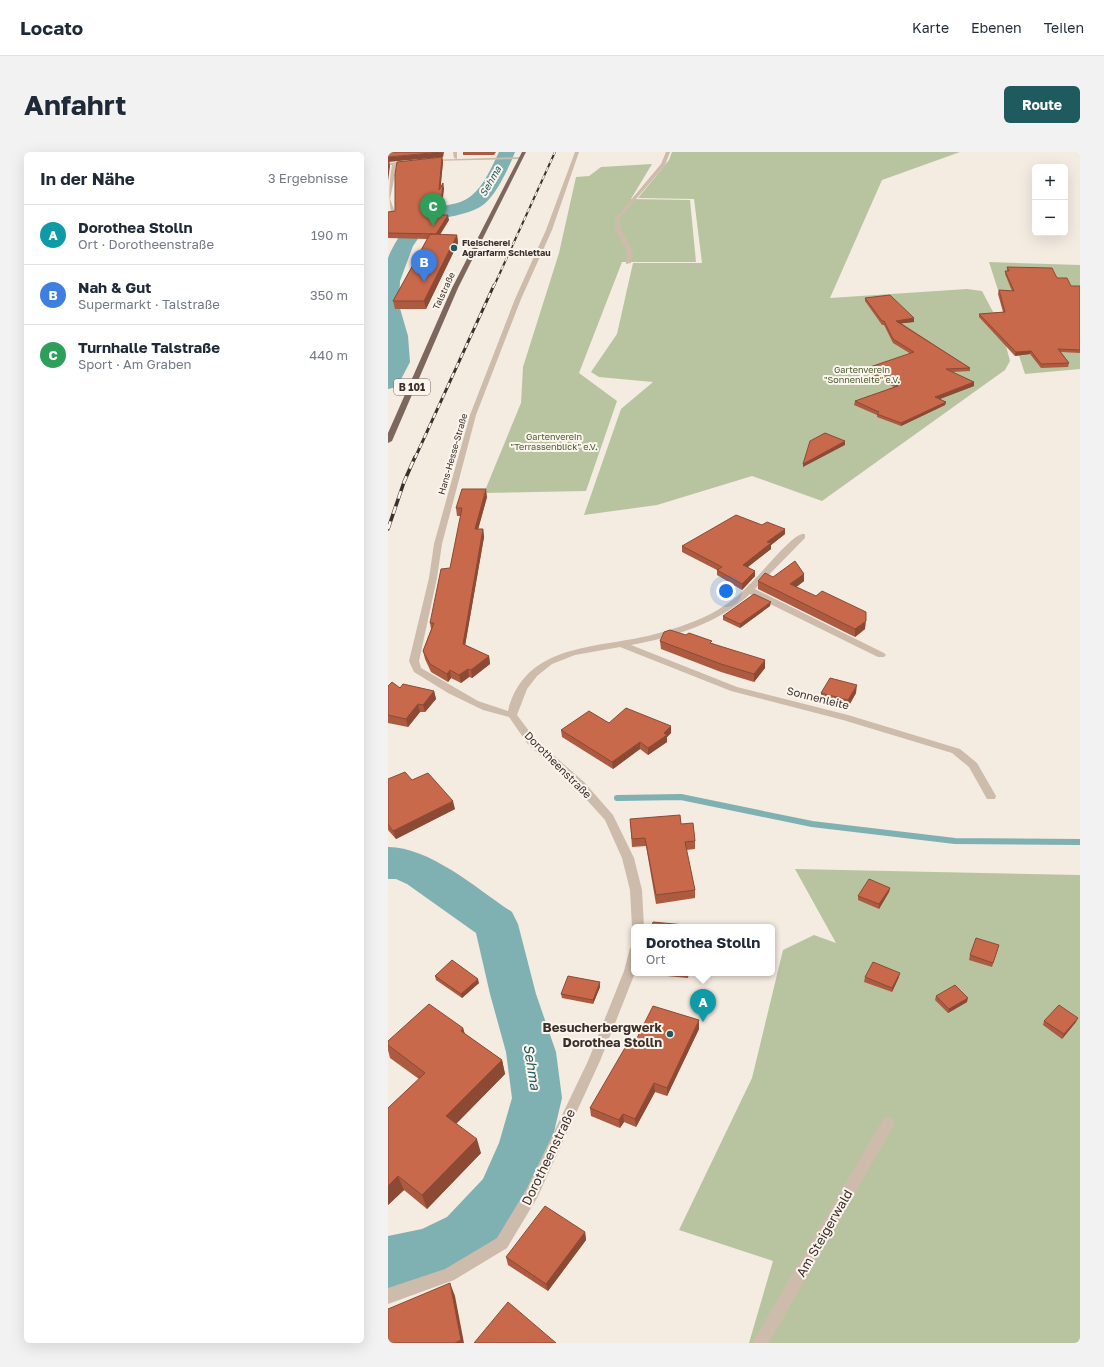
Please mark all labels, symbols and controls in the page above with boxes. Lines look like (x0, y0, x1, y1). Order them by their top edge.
text: Locato (20, 16, 83, 39)
text: Karte (912, 19, 949, 36)
text: Ebenen (971, 19, 1022, 36)
text: Teilen (1044, 19, 1084, 36)
button: Route (1004, 86, 1080, 123)
text: Anfahrt (24, 88, 126, 121)
water label: Sehma (477, 163, 504, 198)
map controls (1032, 164, 1068, 236)
button: + (1032, 164, 1068, 200)
text: In der Nähe (40, 168, 135, 189)
text: 3 Ergebnisse (268, 170, 348, 186)
pin: C (420, 193, 446, 226)
button: − (1032, 200, 1068, 236)
text: Dorothea Stolln (78, 218, 193, 236)
text: A (48, 227, 58, 243)
text: 190 m (311, 227, 348, 243)
text: Ort · Dorotheenstraße (78, 236, 214, 252)
place label: Fleischerei Agrarfarm Schlettau (462, 237, 551, 258)
marker: Fleischerei Agrarfarm Schlettau (449, 243, 459, 253)
pin: B (411, 249, 437, 282)
street label: Talstraße (430, 270, 457, 311)
text: Nah & Gut (78, 278, 151, 296)
text: B (48, 287, 58, 303)
text: 350 m (310, 287, 348, 303)
text: Supermarkt · Talstraße (78, 296, 220, 312)
text: Turnhalle Talstraße (78, 338, 220, 356)
text: C (48, 347, 58, 363)
text: 440 m (309, 347, 348, 363)
text: Sport · Am Graben (78, 356, 192, 372)
park label: Gartenverein "Sonnenleite" e.V. (824, 364, 900, 385)
road number: B 101 (394, 379, 430, 395)
street label: Hans-Hesse-Straße (436, 412, 469, 496)
park label: Gartenverein "Terrassenblick" e.V. (510, 431, 598, 452)
your location (716, 581, 736, 601)
street label: Sonnenleite (786, 683, 851, 712)
street label: Dorotheenstraße (522, 729, 594, 801)
popup (631, 924, 775, 976)
text: Dorothea Stolln (646, 933, 760, 951)
text: Ort (646, 951, 666, 967)
pin: A (690, 989, 716, 1022)
place label: Besucherbergwerk Dorothea Stolln (543, 1019, 662, 1050)
marker: Besucherbergwerk Dorothea Stolln (665, 1029, 675, 1039)
water label: Sehma (521, 1043, 545, 1092)
street label: Dorotheenstraße (518, 1106, 578, 1208)
street label: Am Steigerwald (793, 1186, 855, 1280)

